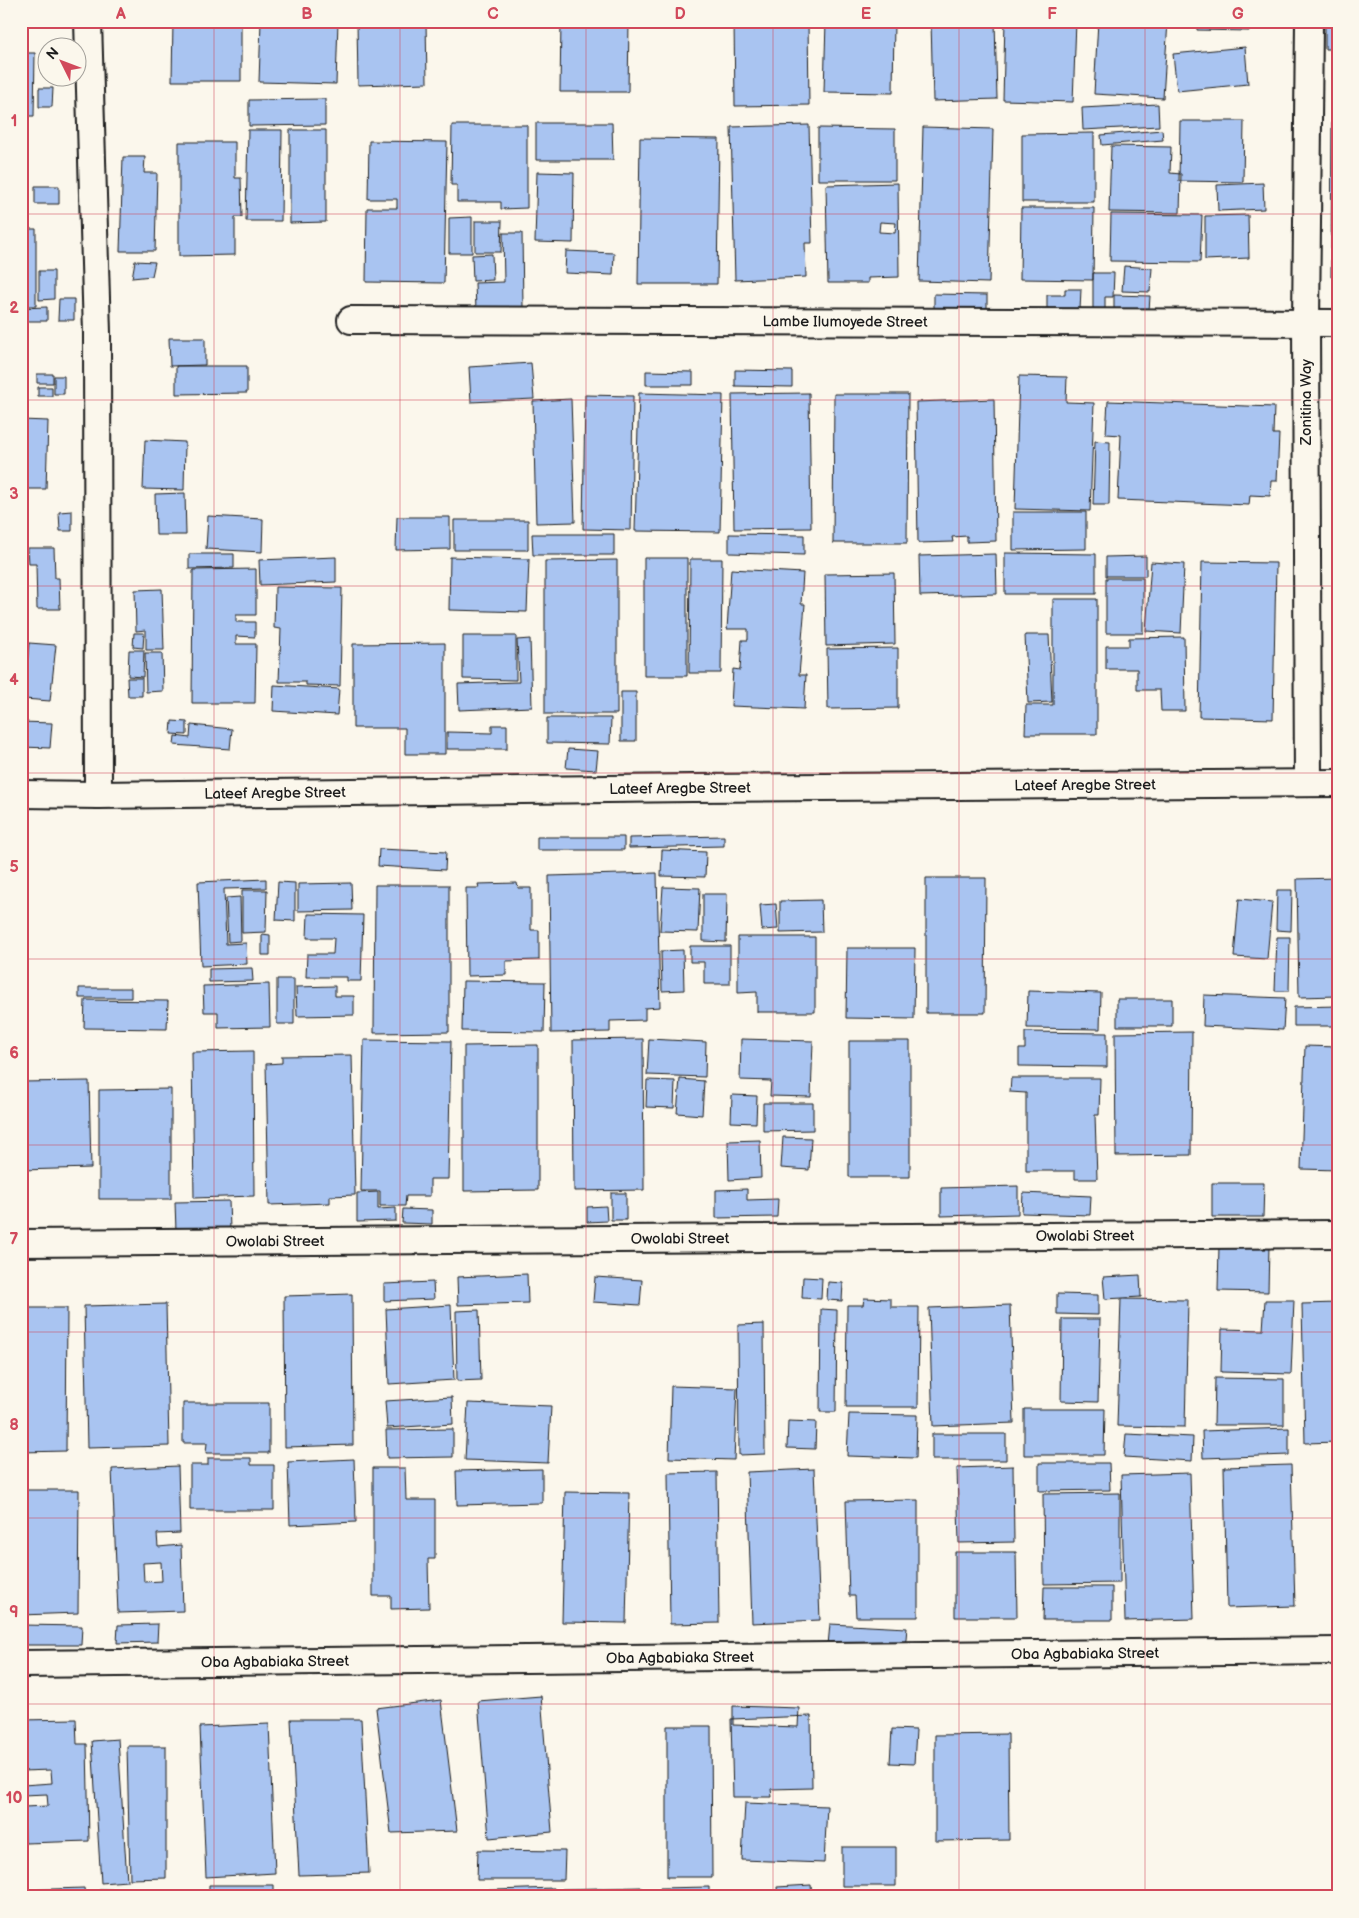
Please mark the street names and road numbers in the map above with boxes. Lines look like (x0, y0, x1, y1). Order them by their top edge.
street label: Lambe Ilumoyede Street (762, 312, 928, 332)
street label: Zonitina Way (1297, 359, 1316, 446)
street label: Lateef Aregbe Street (1014, 775, 1156, 796)
street label: Lateef Aregbe Street (609, 779, 751, 799)
street label: Lateef Aregbe Street (204, 783, 346, 804)
street label: Owolabi Street (1036, 1226, 1135, 1246)
street label: Owolabi Street (631, 1229, 730, 1249)
street label: Owolabi Street (226, 1232, 325, 1252)
street label: Oba Agbabiaka Street (1011, 1644, 1159, 1664)
street label: Oba Agbabiaka Street (606, 1648, 754, 1668)
street label: Oba Agbabiaka Street (201, 1652, 349, 1672)

